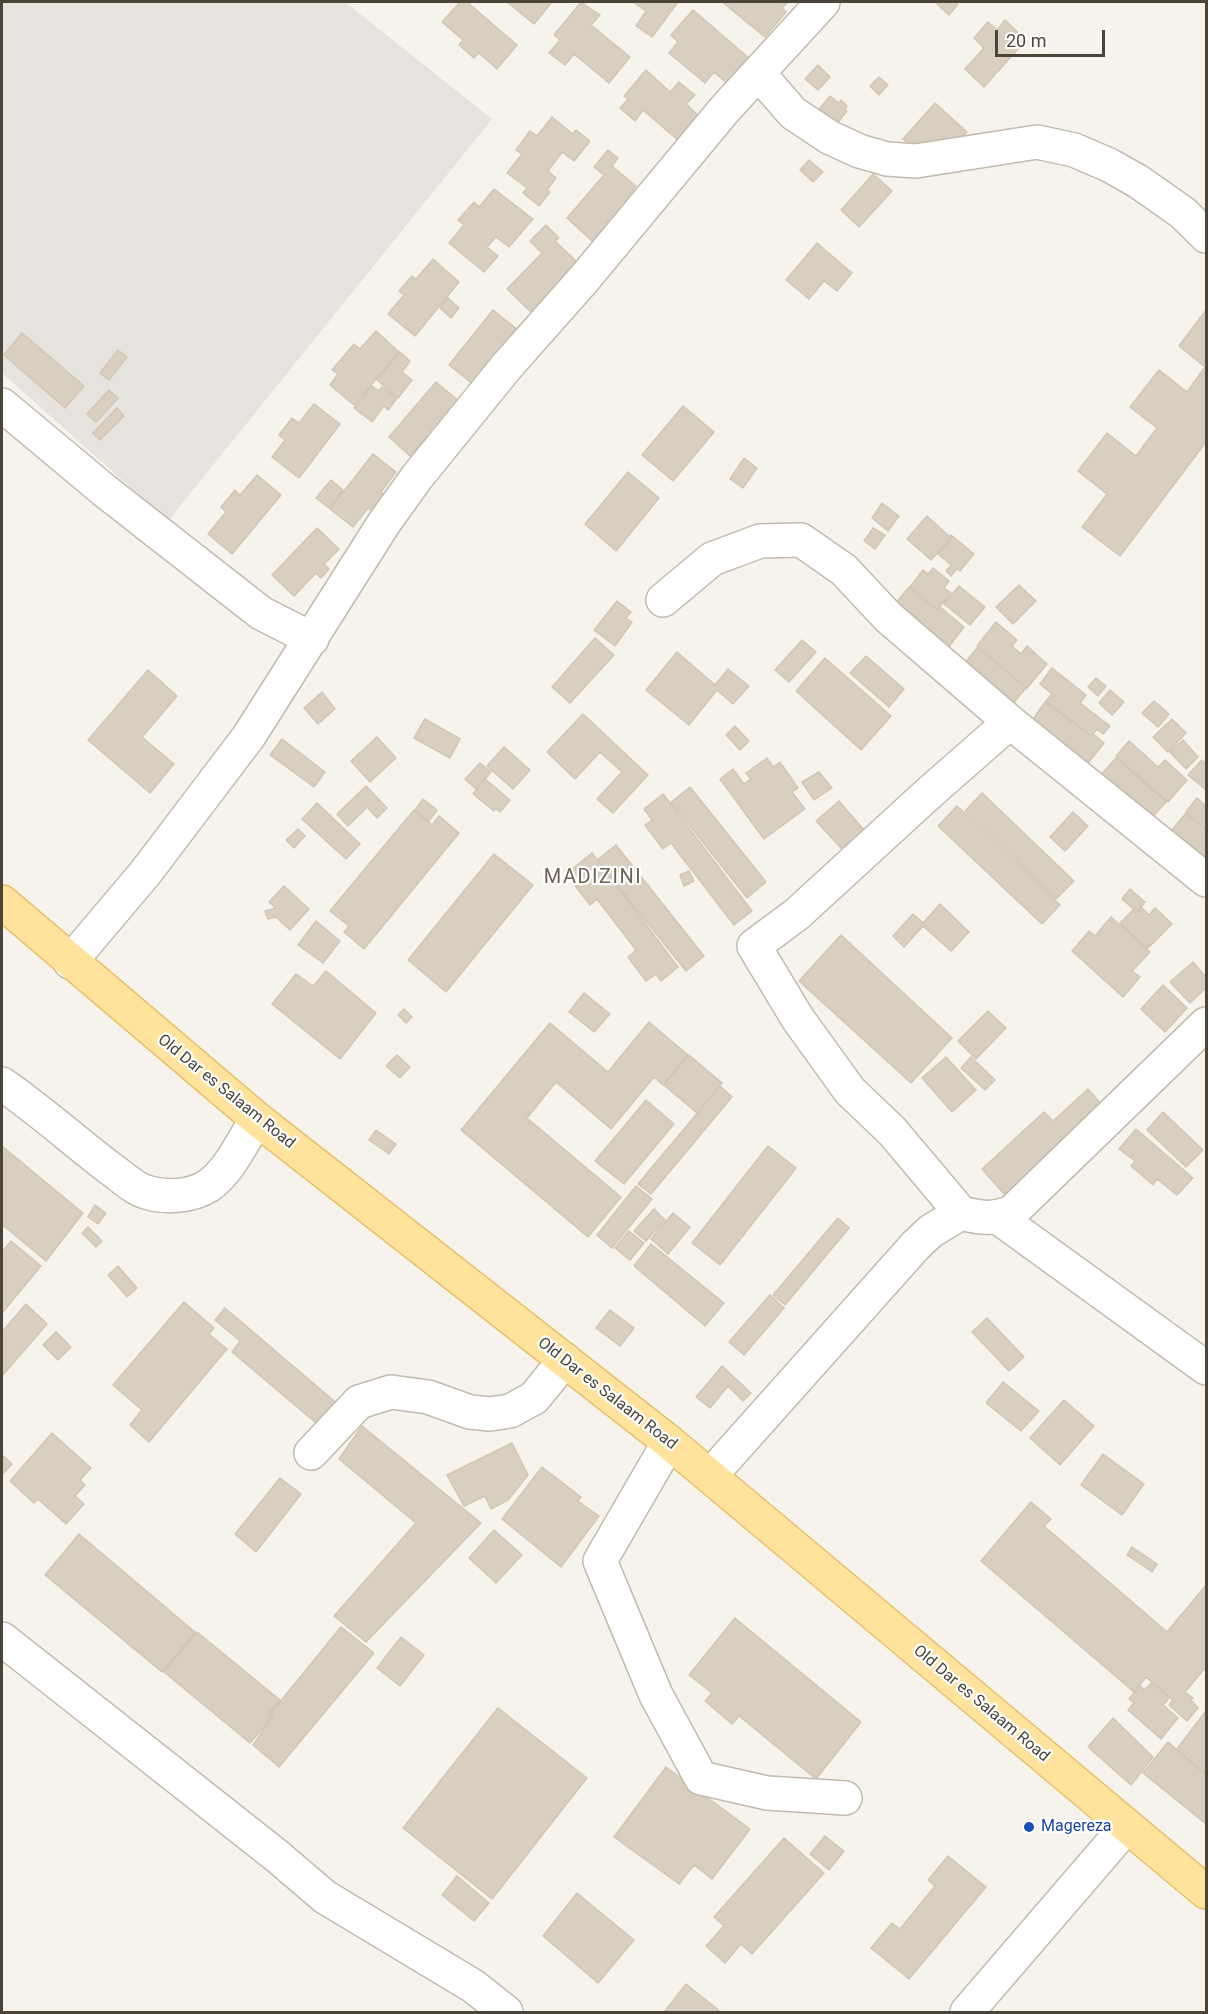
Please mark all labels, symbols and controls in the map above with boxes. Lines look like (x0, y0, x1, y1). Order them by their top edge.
scale bar (998, 18, 1108, 56)
text: 20 m (1006, 30, 1046, 51)
district label: MADIZINI (544, 866, 642, 890)
street label: Old Dar es Salaam Road (153, 1031, 299, 1153)
street label: Old Dar es Salaam Road (534, 1334, 680, 1454)
street label: Old Dar es Salaam Road (909, 1642, 1053, 1766)
place label: Magereza (1041, 1817, 1112, 1837)
marker: Magereza (1022, 1820, 1036, 1834)

